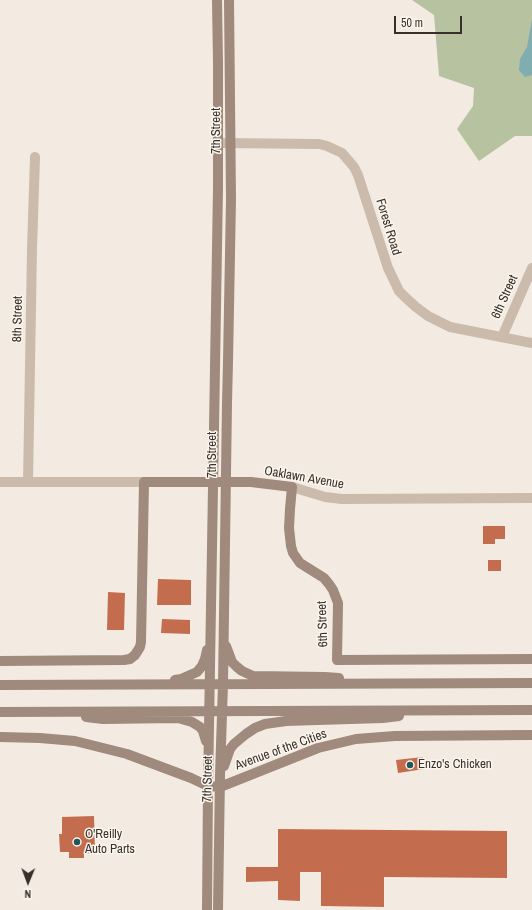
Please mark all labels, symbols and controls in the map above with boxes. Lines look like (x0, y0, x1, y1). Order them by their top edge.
scale bar (396, 8, 464, 34)
text: 50 m (401, 15, 423, 31)
street label: 7th Street (209, 108, 225, 154)
street label: Forest Road (372, 197, 404, 257)
street label: 6th Street (488, 273, 522, 321)
street label: 8th Street (10, 296, 26, 342)
street label: 7th Street (205, 432, 221, 478)
street label: Oaklawn Avenue (263, 463, 345, 493)
street label: 6th Street (314, 601, 332, 647)
street label: Avenue of the Cities (233, 726, 329, 774)
street label: 7th Street (200, 756, 216, 802)
place label: Enzo's Chicken (418, 757, 492, 773)
marker: Enzo's Chicken (405, 760, 415, 770)
place label: O'Reilly Auto Parts (85, 827, 135, 858)
marker: O'Reilly Auto Parts (72, 837, 82, 847)
north arrow (8, 862, 48, 902)
text: N (24, 887, 31, 901)

